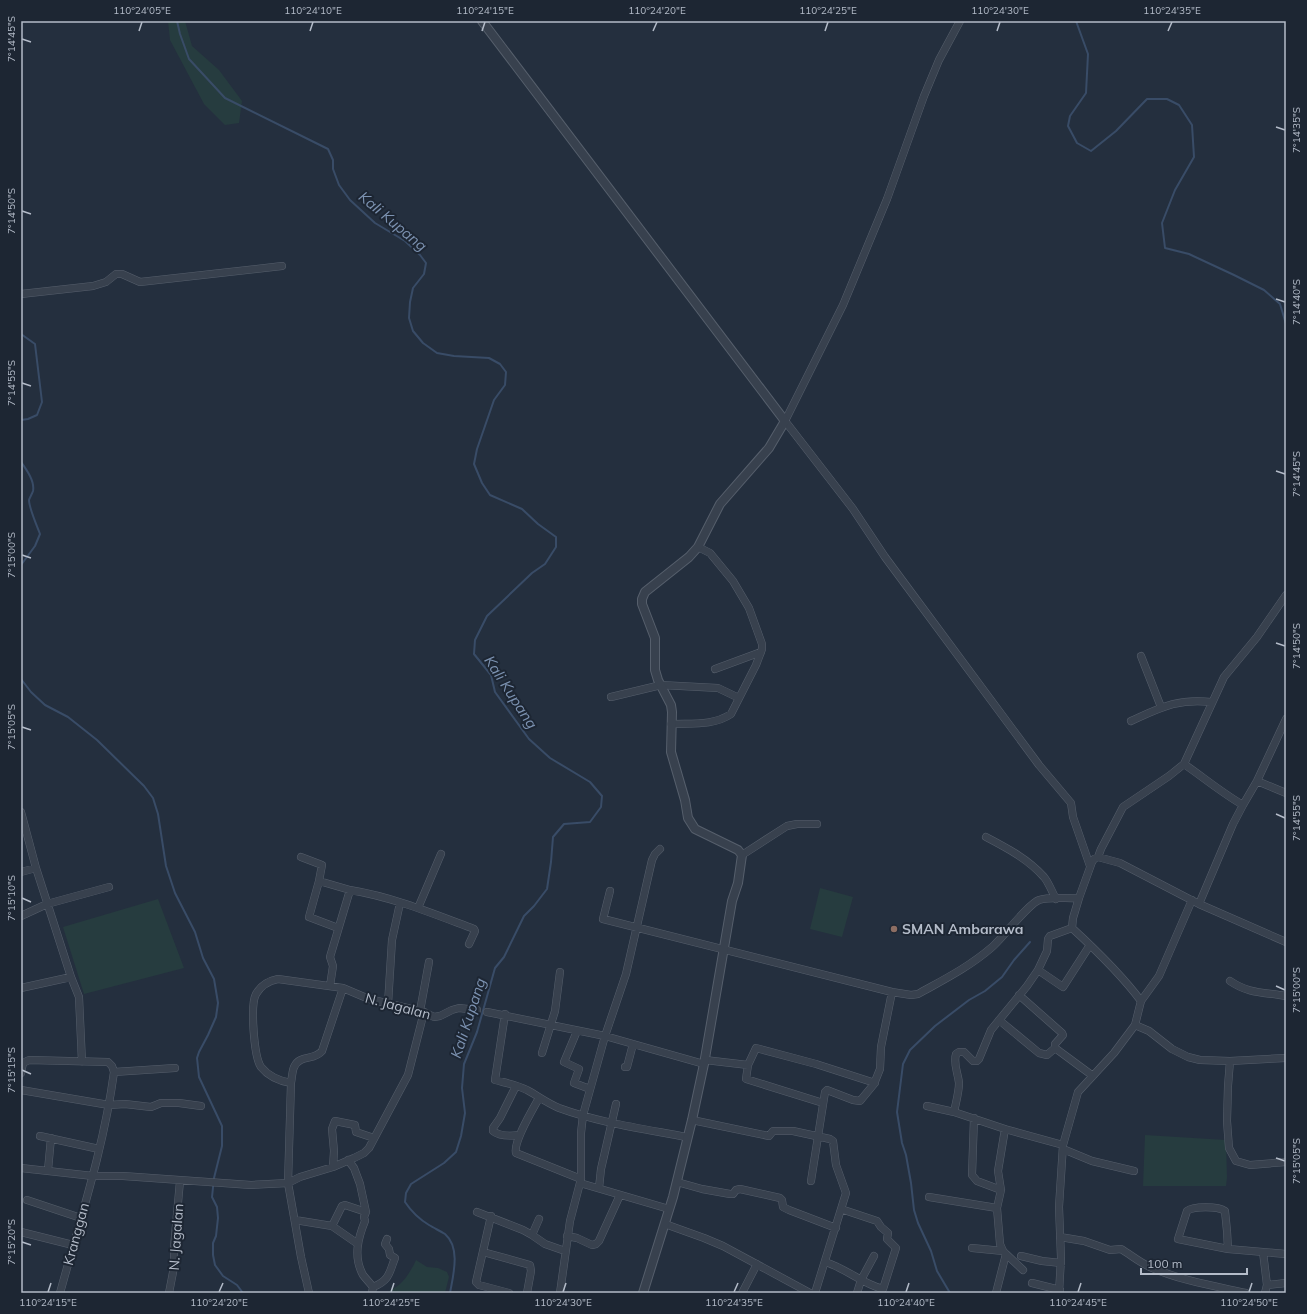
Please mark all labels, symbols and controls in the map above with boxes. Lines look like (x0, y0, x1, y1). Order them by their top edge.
text: 110°24'05"E (113, 4, 171, 17)
text: 110°24'10"E (284, 4, 342, 17)
text: 110°24'15"E (456, 4, 514, 17)
text: 110°24'20"E (628, 4, 686, 17)
text: 110°24'25"E (799, 4, 857, 17)
text: 110°24'30"E (971, 4, 1029, 17)
text: 110°24'35"E (1143, 4, 1201, 17)
text: 7°14'45"S (5, 16, 18, 62)
text: 7°14'35"S (1290, 107, 1303, 153)
water label: Kali Kupang (355, 187, 431, 255)
text: 7°14'50"S (5, 188, 18, 234)
text: 7°14'40"S (1290, 279, 1303, 325)
text: 7°14'55"S (5, 360, 18, 406)
text: 7°14'45"S (1290, 451, 1303, 497)
text: 7°15'00"S (5, 532, 18, 578)
text: 7°14'50"S (1290, 623, 1303, 669)
water label: Kali Kupang (480, 652, 542, 732)
text: 7°15'05"S (5, 704, 18, 750)
text: 7°14'55"S (1290, 795, 1303, 841)
text: 7°15'10"S (5, 875, 18, 921)
place label: SMAN Ambarawa (902, 920, 1024, 938)
marker: SMAN Ambarawa (889, 924, 899, 934)
text: 7°15'00"S (1290, 967, 1303, 1013)
water label: Kali Kupang (446, 975, 490, 1061)
street label: N. Jagalan (363, 989, 433, 1023)
text: 7°15'15"S (5, 1047, 18, 1093)
text: 7°15'05"S (1290, 1138, 1303, 1184)
street label: Kranggan (59, 1201, 93, 1267)
street label: N. Jagalan (165, 1203, 187, 1271)
text: 7°15'20"S (5, 1219, 18, 1265)
scale bar (1141, 1250, 1247, 1276)
text: 100 m (1147, 1256, 1182, 1271)
text: 110°24'15"E (19, 1296, 77, 1309)
text: 110°24'20"E (190, 1296, 248, 1309)
text: 110°24'25"E (362, 1296, 420, 1309)
text: 110°24'30"E (534, 1296, 592, 1309)
text: 110°24'35"E (705, 1296, 763, 1309)
text: 110°24'40"E (877, 1296, 935, 1309)
text: 110°24'45"E (1049, 1296, 1107, 1309)
text: 110°24'50"E (1220, 1296, 1278, 1309)

